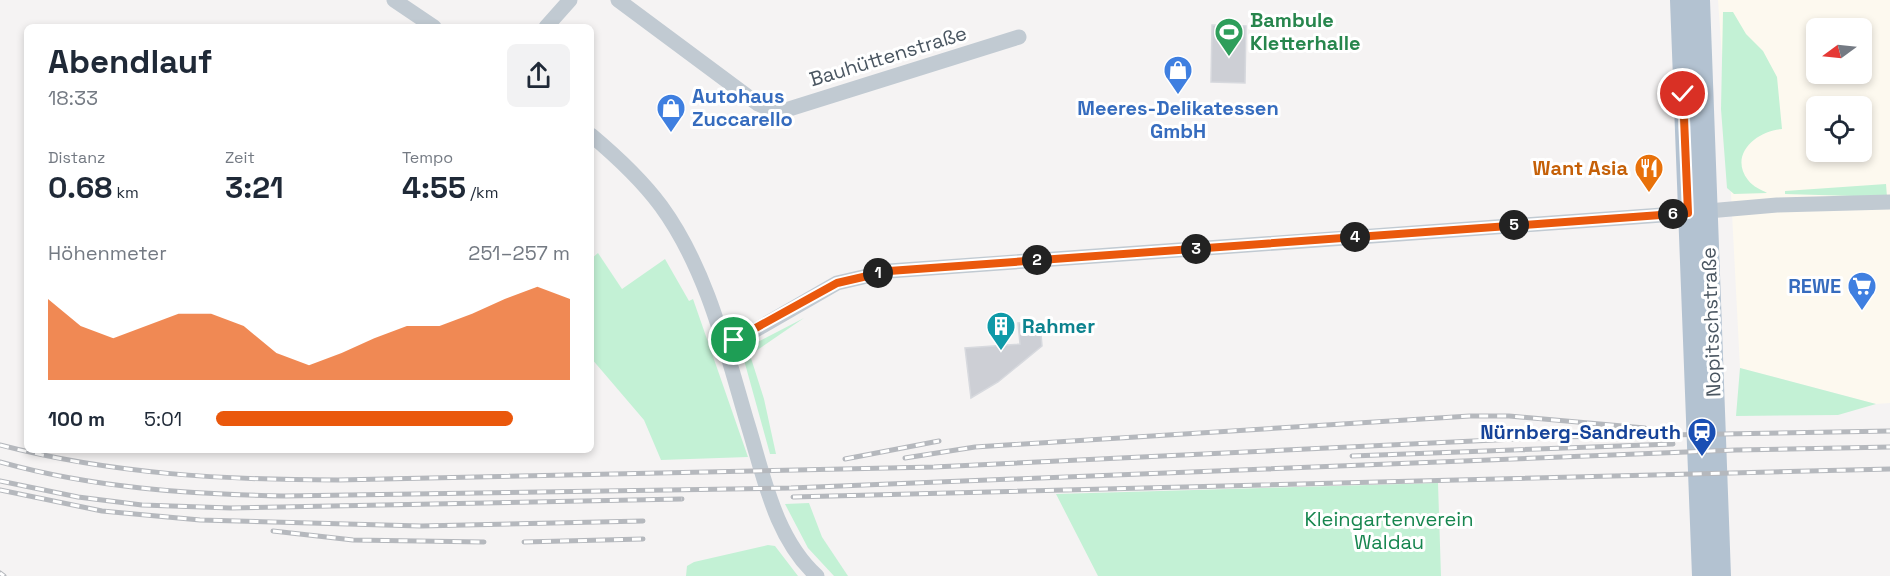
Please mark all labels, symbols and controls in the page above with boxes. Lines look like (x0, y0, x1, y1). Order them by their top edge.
place label: Bambule Kletterhalle (1250, 7, 1361, 56)
sports icon: Bambule Kletterhalle (1213, 16, 1245, 58)
north arrow (1806, 18, 1872, 84)
map controls (1806, 18, 1872, 162)
street label: Bauhüttenstraße (806, 20, 970, 92)
text: Abendlauf (48, 41, 213, 83)
button: share (507, 44, 570, 107)
shop icon: Meeres-Delikatessen GmbH (1162, 54, 1194, 96)
pin (1657, 68, 1708, 119)
icon: check (1666, 77, 1699, 110)
place label: Autohaus Zuccarello (692, 83, 793, 132)
text: 18:33 (48, 85, 98, 111)
shop icon: Autohaus Zuccarello (655, 92, 687, 134)
place label: Meeres-Delikatessen GmbH (1077, 95, 1279, 144)
button: locate (1806, 96, 1872, 162)
text: Distanz (48, 147, 105, 168)
text: Zeit (225, 147, 255, 168)
text: Tempo (402, 147, 453, 168)
restaurant icon: Want Asia (1633, 152, 1665, 194)
place label: Want Asia (1533, 155, 1628, 181)
text: 0.68 (48, 168, 112, 207)
text: 3:21 (225, 168, 284, 207)
text: 4:55 (402, 168, 466, 207)
text: km (112, 182, 139, 203)
text: /km (466, 182, 498, 203)
pin: 6 (1658, 199, 1688, 229)
text: 6 (1668, 203, 1678, 224)
pin: 5 (1499, 210, 1529, 240)
text: 5 (1509, 214, 1519, 235)
pin: 4 (1340, 222, 1370, 252)
text: 4 (1350, 226, 1360, 247)
pin: 3 (1181, 234, 1211, 264)
text: 3 (1191, 238, 1201, 259)
text: Höhenmeter (48, 240, 167, 266)
text: 251–257 m (468, 240, 570, 266)
pin: 2 (1022, 245, 1052, 275)
street label: Nopitschstraße (1695, 247, 1727, 397)
text: 2 (1032, 249, 1042, 270)
pin: 1 (863, 258, 893, 288)
text: 1 (874, 262, 882, 283)
supermarket icon: REWE (1846, 270, 1878, 312)
place label: REWE (1788, 273, 1841, 299)
building icon: Rahmer (985, 310, 1017, 352)
place label: Rahmer (1022, 313, 1095, 339)
pin (708, 314, 759, 365)
icon: arrive (717, 323, 750, 356)
text: 100 m (48, 406, 105, 432)
text: 5:01 (144, 406, 182, 432)
station icon: Nürnberg-Sandreuth (1686, 416, 1718, 458)
place label: Nürnberg-Sandreuth (1480, 419, 1681, 445)
park label: Kleingartenverein Waldau (1304, 506, 1474, 555)

